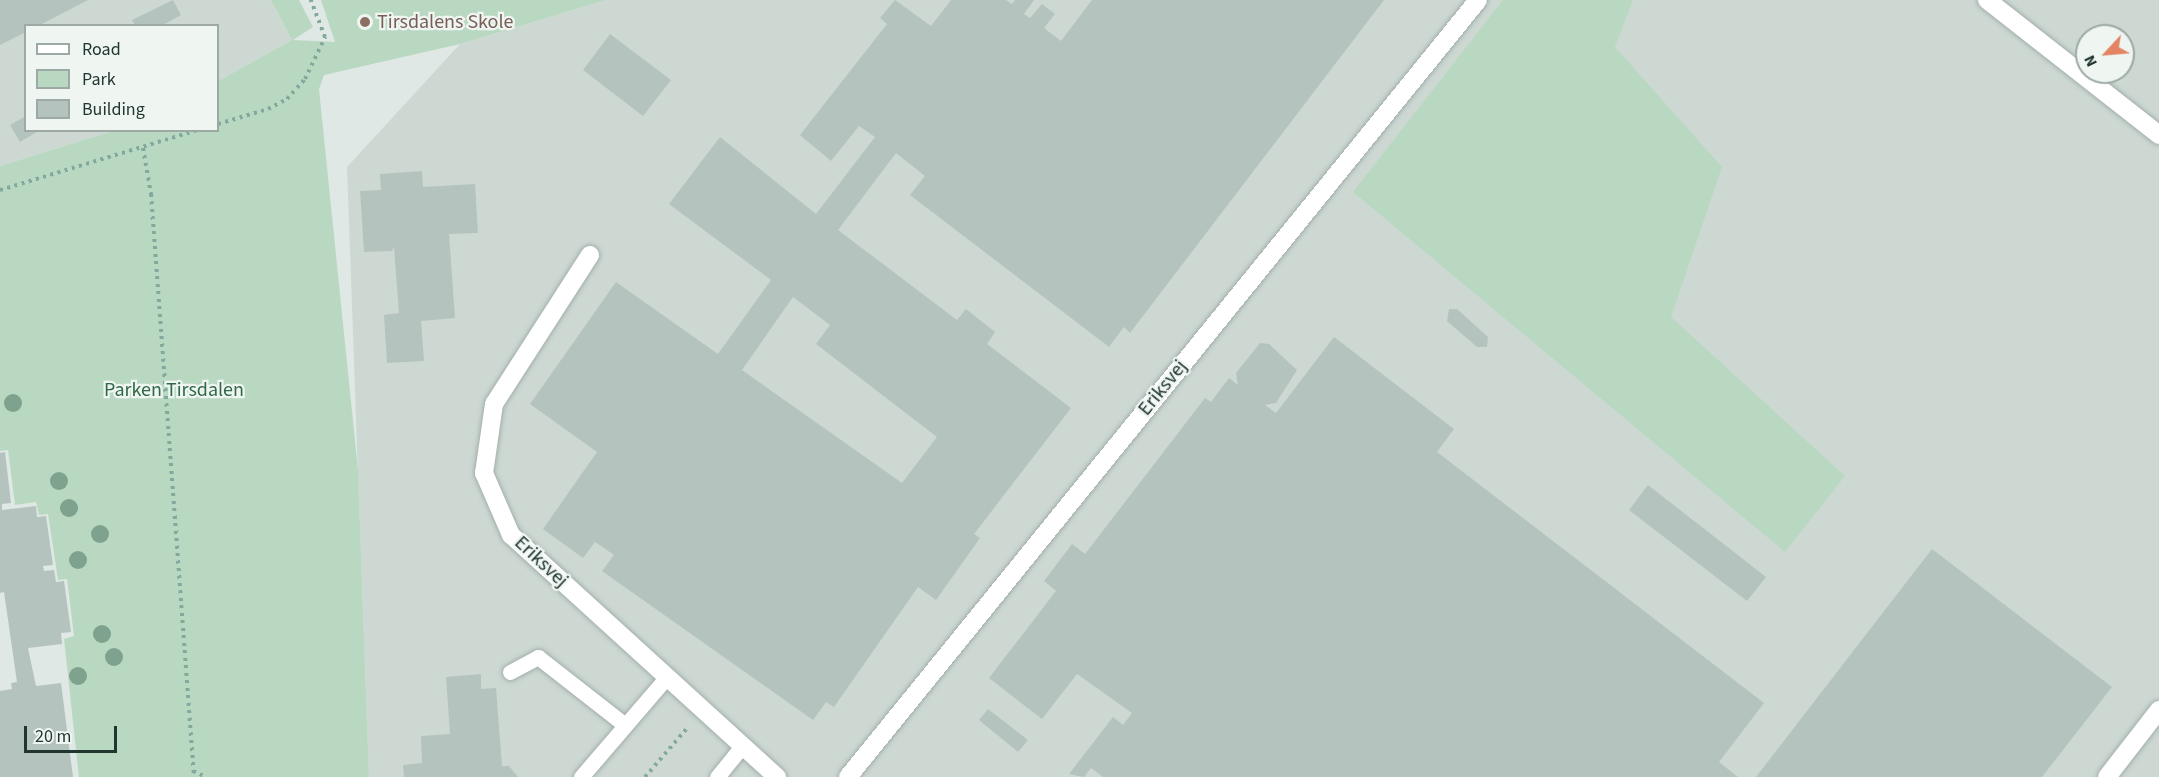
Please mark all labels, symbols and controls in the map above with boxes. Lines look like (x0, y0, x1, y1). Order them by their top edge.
place label: Tirsdalens Skole (377, 10, 513, 34)
marker: Tirsdalens Skole (358, 15, 372, 29)
legend (24, 24, 219, 132)
north arrow (2075, 24, 2135, 84)
text: Road (82, 37, 121, 62)
text: N (2078, 51, 2103, 71)
text: Park (82, 67, 116, 92)
text: Building (82, 97, 145, 122)
street label: Eriksvej (1133, 355, 1193, 421)
park label: Parken Tirsdalen (104, 378, 244, 402)
street label: Eriksvej (509, 531, 573, 593)
scale bar (27, 714, 120, 752)
text: 20 m (35, 724, 71, 749)

